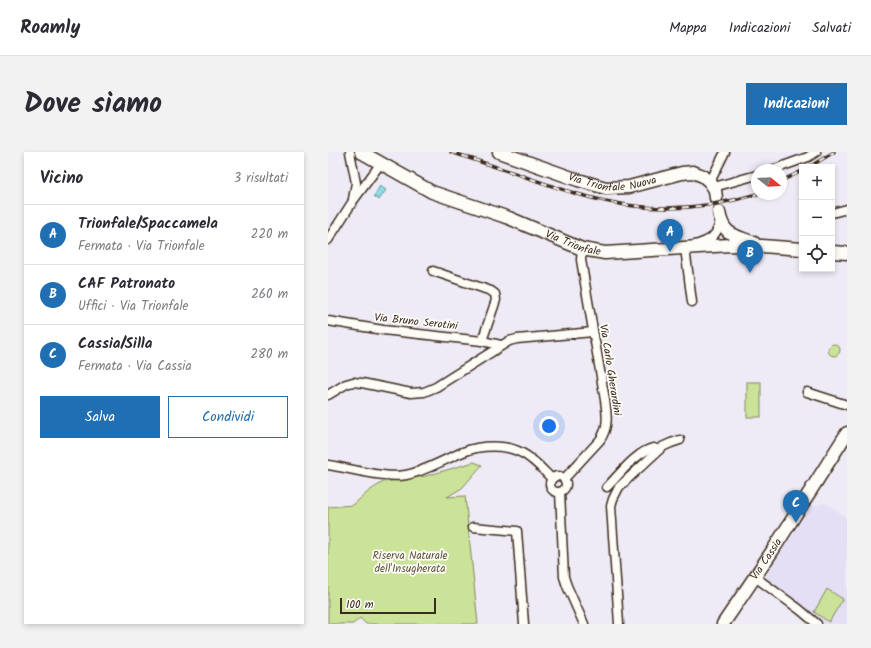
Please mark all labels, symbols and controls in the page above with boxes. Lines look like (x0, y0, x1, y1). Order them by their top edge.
text: Roamly (20, 13, 80, 43)
text: Mappa (669, 17, 707, 39)
text: Indicazioni (729, 17, 790, 39)
text: Salvati (812, 17, 851, 39)
text: Dove siamo (24, 82, 162, 127)
button: Indicazioni (746, 83, 847, 125)
north arrow (751, 164, 787, 200)
map controls (799, 164, 835, 272)
button: + (799, 164, 835, 200)
text: Vicino (40, 165, 83, 192)
text: 3 risultati (234, 168, 288, 189)
street label: Via Trionfale Nuova (566, 168, 658, 197)
button: − (799, 200, 835, 236)
text: Trionfale/Spaccamela (78, 212, 218, 236)
pin: A (657, 219, 683, 252)
text: A (49, 224, 57, 245)
text: 220 m (251, 224, 288, 245)
street label: Via Trionfale (542, 225, 602, 261)
text: Fermata · Via Trionfale (78, 236, 205, 257)
button: locate (799, 236, 835, 272)
pin: B (737, 240, 763, 273)
text: CAF Patronato (78, 272, 175, 296)
text: B (49, 284, 57, 305)
text: 260 m (251, 284, 288, 305)
text: Uffici · Via Trionfale (78, 296, 188, 317)
street label: Via Bruno Serotini (373, 309, 459, 335)
street label: Via Carlo Gherardini (594, 323, 626, 417)
text: Cassia/Silla (78, 332, 153, 356)
text: C (49, 344, 57, 365)
text: 280 m (251, 344, 288, 365)
text: Fermata · Via Cassia (78, 356, 192, 377)
button: Salva (40, 396, 160, 438)
button: Condividi (168, 396, 288, 438)
your location (539, 416, 559, 436)
pin: C (783, 490, 809, 523)
street label: Via Cassia (746, 535, 787, 584)
park label: Riserva Naturale dell'Insugherata (372, 547, 448, 578)
scale bar (340, 596, 436, 615)
text: 100 m (346, 596, 374, 614)

